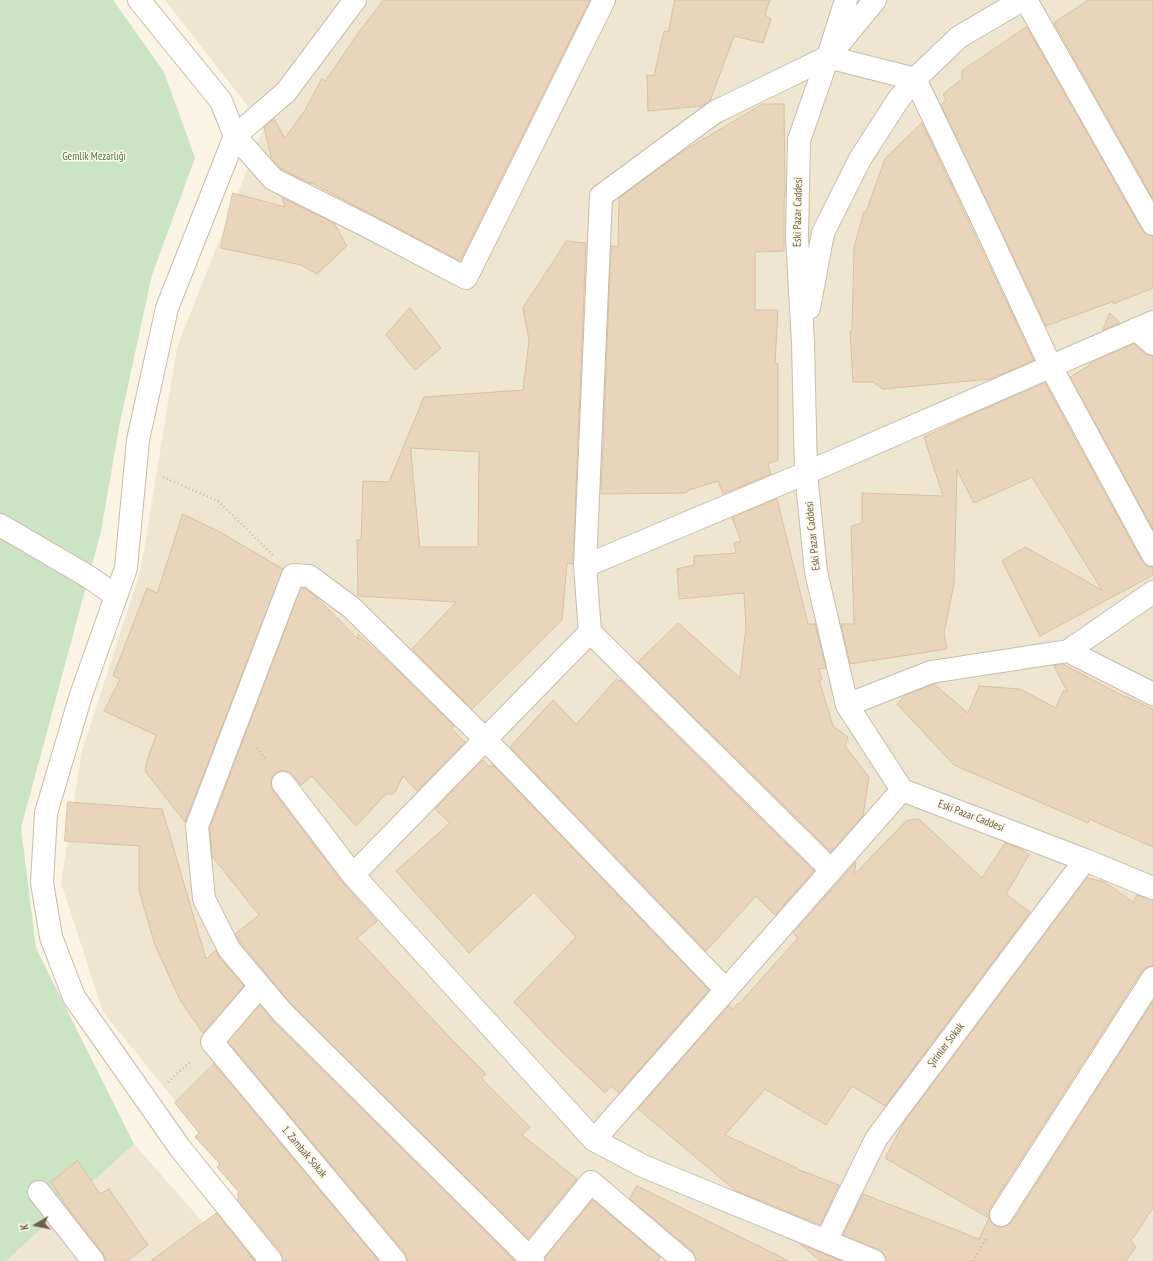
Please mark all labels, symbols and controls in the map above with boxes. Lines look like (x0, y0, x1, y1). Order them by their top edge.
park label: Gemlik Mezarlığı (62, 150, 126, 164)
street label: Eski Pazar Caddesi (791, 177, 805, 247)
street label: Eski Pazar Caddesi (803, 501, 823, 571)
street label: Eski Pazar Caddesi (936, 797, 1006, 835)
street label: Şirinler Sokak (925, 1020, 967, 1070)
street label: 1. Zambak Sokak (278, 1123, 330, 1181)
north arrow (16, 1205, 56, 1245)
text: K (17, 1223, 32, 1231)

